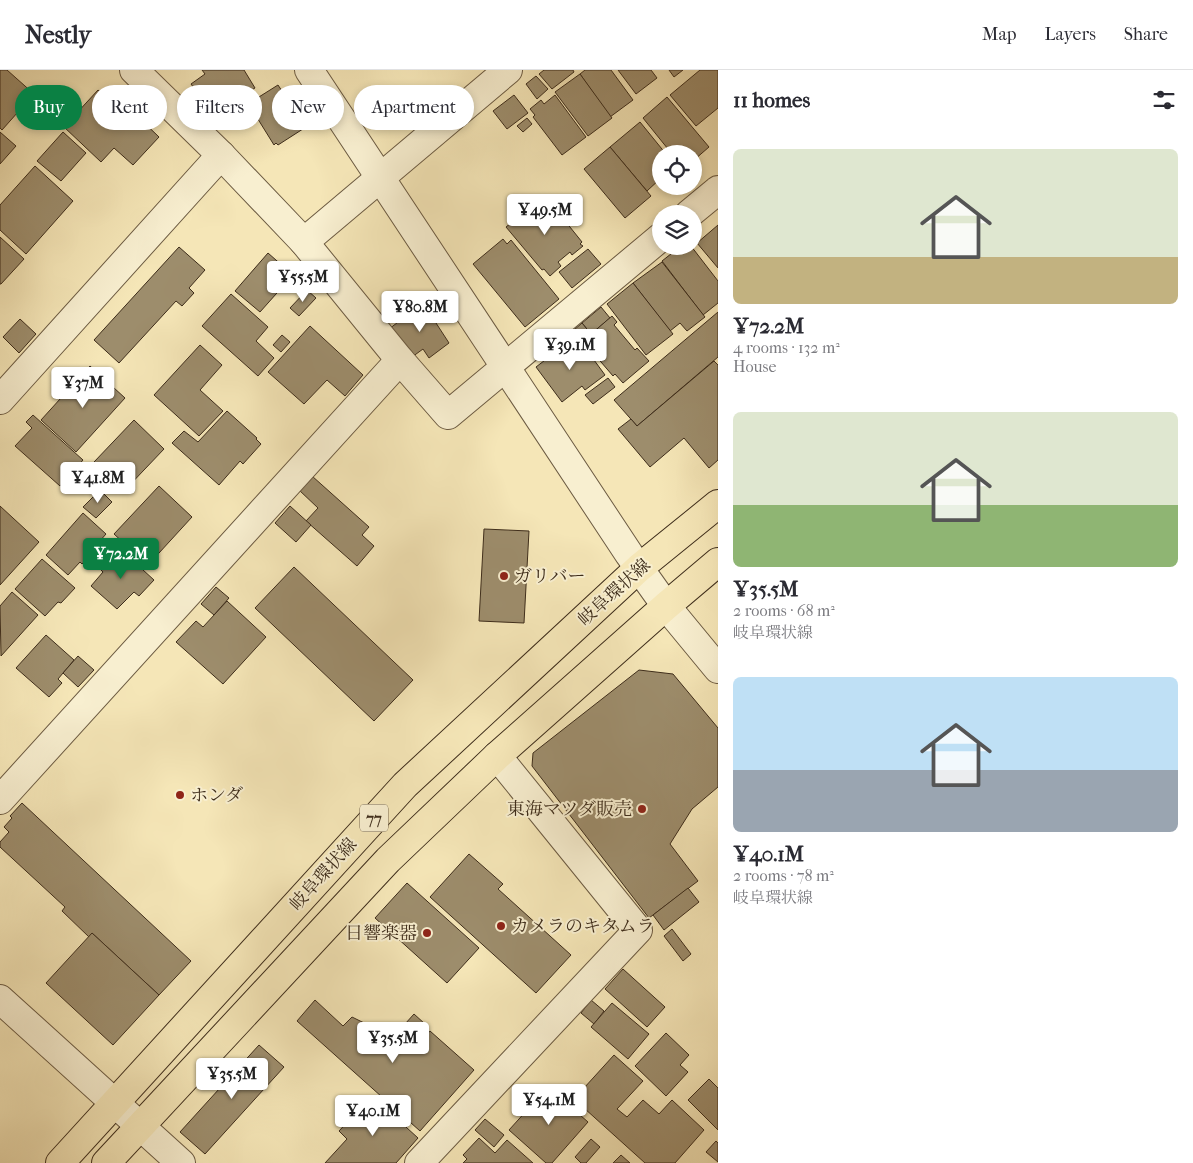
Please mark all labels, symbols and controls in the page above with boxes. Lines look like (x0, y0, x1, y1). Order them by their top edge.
text: Nestly (25, 21, 91, 49)
text: Map (982, 24, 1016, 45)
text: Layers (1044, 24, 1096, 45)
text: Share (1124, 24, 1168, 45)
chip: Buy (15, 85, 82, 130)
chip: Rent (92, 85, 167, 130)
chip: Filters (177, 85, 262, 130)
chip: New (272, 85, 344, 130)
chip: Apartment (354, 85, 474, 130)
icon: filters (1150, 86, 1178, 114)
text: 11 homes (733, 88, 810, 112)
map controls (652, 145, 702, 255)
button: locate (652, 145, 702, 195)
icon: home (911, 182, 1001, 272)
pin: ¥49.5M (504, 194, 586, 236)
text: ¥49.5M (518, 200, 572, 219)
button: layers (652, 205, 702, 255)
pin: ¥55.5M (262, 260, 344, 303)
text: ¥55.5M (278, 267, 328, 286)
pin: ¥80.8M (379, 290, 461, 333)
text: ¥80.8M (392, 297, 448, 316)
text: ¥72.2M (733, 314, 804, 338)
pin: ¥39.1M (529, 328, 611, 371)
text: ¥39.1M (545, 335, 595, 354)
text: 4 rooms · 132 m² (733, 338, 840, 357)
text: House (733, 357, 776, 376)
pin: ¥37M (53, 366, 113, 409)
text: ¥37M (62, 373, 104, 392)
icon: home (911, 445, 1001, 535)
pin: ¥41.8M (57, 462, 139, 504)
text: ¥41.8M (71, 468, 125, 487)
pin: ¥72.2M (80, 538, 162, 580)
text: ¥72.2M (94, 544, 148, 563)
street label: 岐阜環状線 (574, 554, 655, 630)
place label: ガリバー (514, 566, 585, 587)
marker: ガリバー (498, 570, 510, 582)
text: ¥35.5M (733, 577, 799, 601)
text: 2 rooms · 68 m² (733, 601, 835, 620)
text: 岐阜環状線 (733, 623, 813, 642)
icon: home (911, 710, 1001, 800)
place label: ホンダ (190, 785, 243, 806)
marker: ホンダ (174, 789, 186, 801)
place label: 東海マツダ販売 (507, 799, 632, 820)
marker: 東海マツダ販売 (636, 803, 648, 815)
road number: 77 (360, 804, 388, 831)
street label: 岐阜環状線 (285, 834, 361, 915)
text: ¥40.1M (733, 842, 804, 866)
text: 2 rooms · 78 m² (733, 866, 834, 885)
text: 岐阜環状線 (733, 888, 813, 907)
place label: カメラのキタムラ (511, 916, 655, 937)
marker: カメラのキタムラ (495, 920, 507, 932)
place label: 日響楽器 (345, 923, 417, 944)
marker: 日響楽器 (421, 927, 433, 939)
pin: ¥35.5M (352, 1022, 434, 1064)
text: ¥35.5M (368, 1028, 418, 1047)
pin: ¥35.5M (191, 1058, 273, 1100)
text: ¥35.5M (207, 1064, 257, 1083)
pin: ¥54.1M (508, 1084, 590, 1126)
text: ¥54.1M (523, 1090, 575, 1109)
pin: ¥40.1M (332, 1094, 414, 1137)
text: ¥40.1M (346, 1101, 400, 1120)

